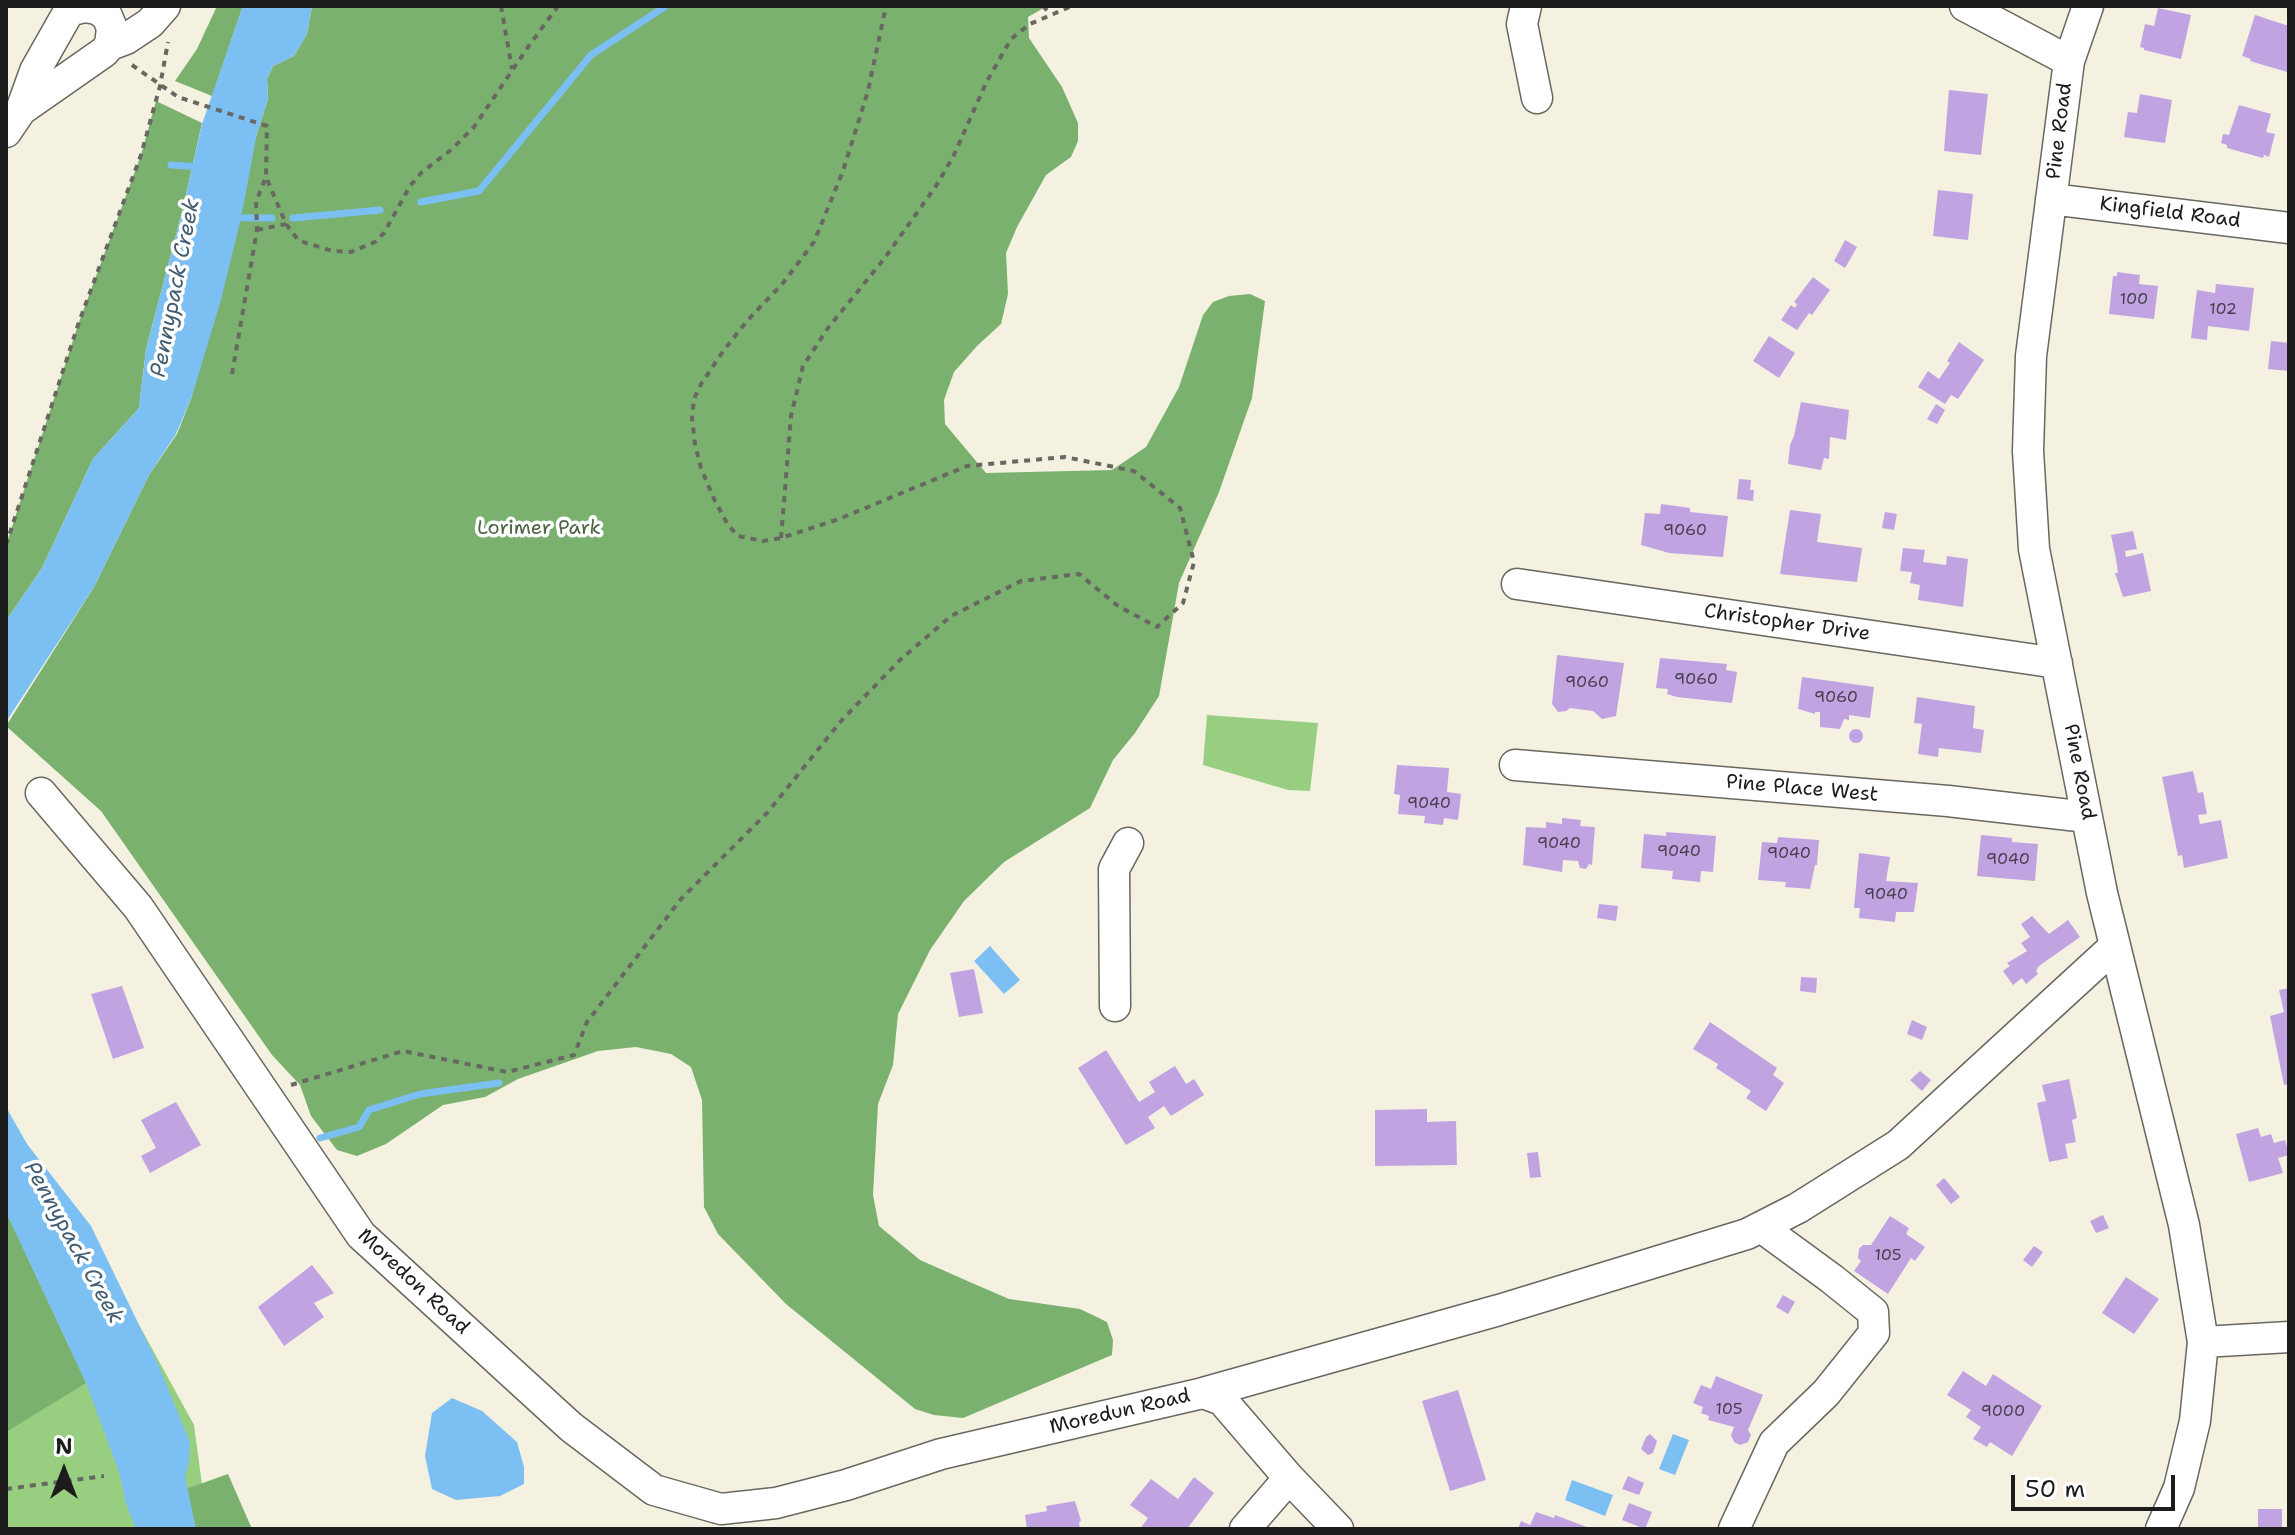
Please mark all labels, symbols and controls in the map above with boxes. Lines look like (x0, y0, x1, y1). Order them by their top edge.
street label: Pine Road (2042, 81, 2078, 181)
street label: Kingfield Road (2098, 192, 2242, 234)
water label: Pennypack Creek (146, 197, 206, 379)
house number: 100 (2120, 290, 2148, 310)
house number: 102 (2209, 300, 2237, 320)
park label: Lorimer Park (477, 517, 601, 541)
house number: 9060 (1663, 521, 1707, 541)
street label: Christopher Drive (1702, 599, 1872, 647)
house number: 9060 (1674, 670, 1718, 690)
house number: 9060 (1565, 673, 1609, 693)
house number: 9060 (1814, 688, 1858, 708)
street label: Pine Road (2058, 722, 2100, 822)
street label: Pine Place West (1725, 770, 1879, 808)
house number: 9040 (1407, 794, 1451, 814)
house number: 9040 (1537, 834, 1581, 854)
house number: 9040 (1657, 842, 1701, 862)
house number: 9040 (1767, 844, 1811, 864)
house number: 9040 (1986, 850, 2030, 870)
house number: 9040 (1864, 885, 1908, 905)
water label: Pennypack Creek (18, 1157, 128, 1329)
street label: Moredon Road (352, 1224, 474, 1340)
house number: 105 (1874, 1246, 1902, 1266)
street label: Moredun Road (1047, 1384, 1193, 1440)
house number: 105 (1715, 1400, 1743, 1420)
house number: 9000 (1981, 1402, 2025, 1422)
north arrow (24, 1431, 104, 1511)
text: N (55, 1432, 73, 1461)
scale bar (2015, 1459, 2179, 1509)
text: 50 m (2025, 1473, 2085, 1505)

